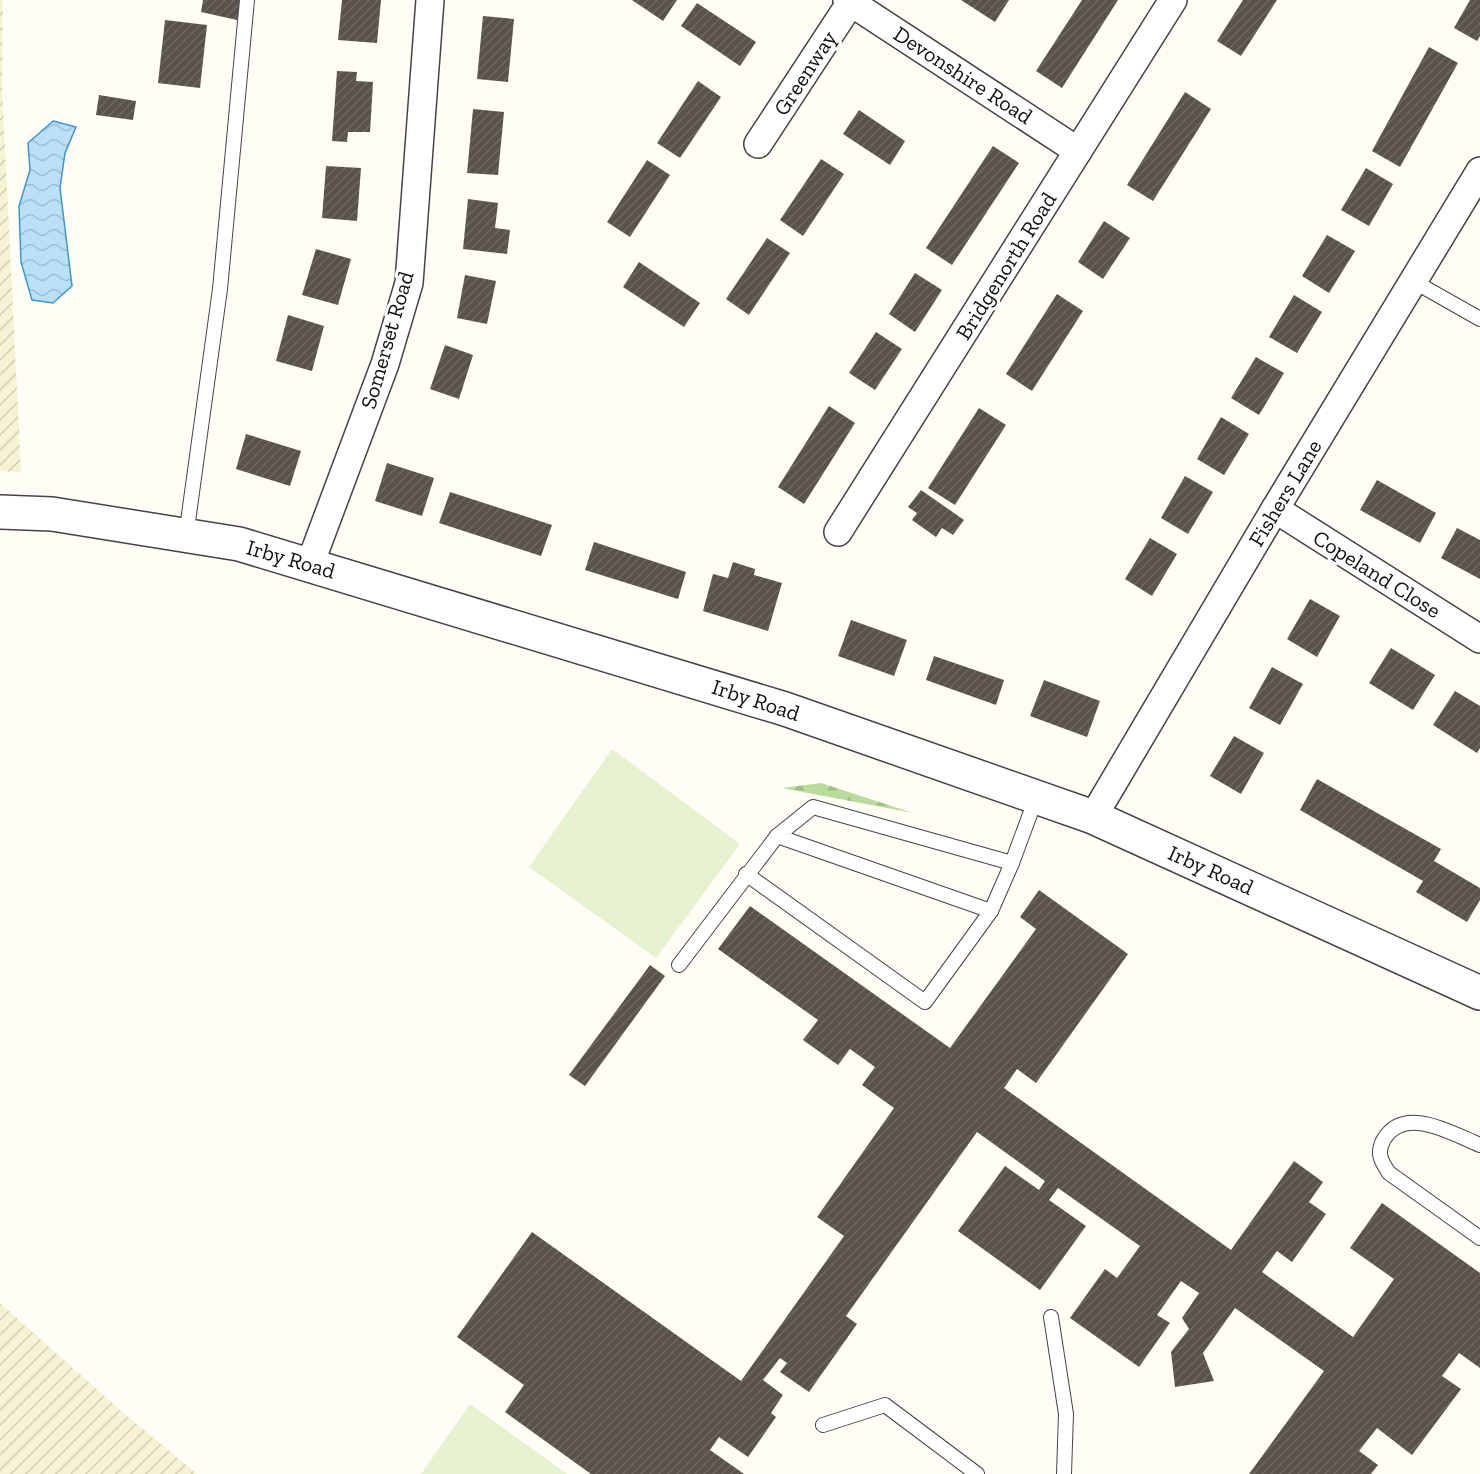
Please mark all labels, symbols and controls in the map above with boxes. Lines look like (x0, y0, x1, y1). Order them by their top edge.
street label: Devonshire Road (888, 20, 1038, 130)
street label: Greenway (768, 25, 843, 120)
street label: Bridgenorth Road (950, 187, 1062, 345)
street label: Somerset Road (354, 268, 420, 412)
street label: Fishers Lane (1242, 435, 1328, 551)
street label: Copeland Close (1308, 524, 1446, 624)
street label: Irby Road (244, 534, 338, 584)
street label: Irby Road (709, 673, 803, 727)
street label: Irby Road (1164, 839, 1258, 901)

